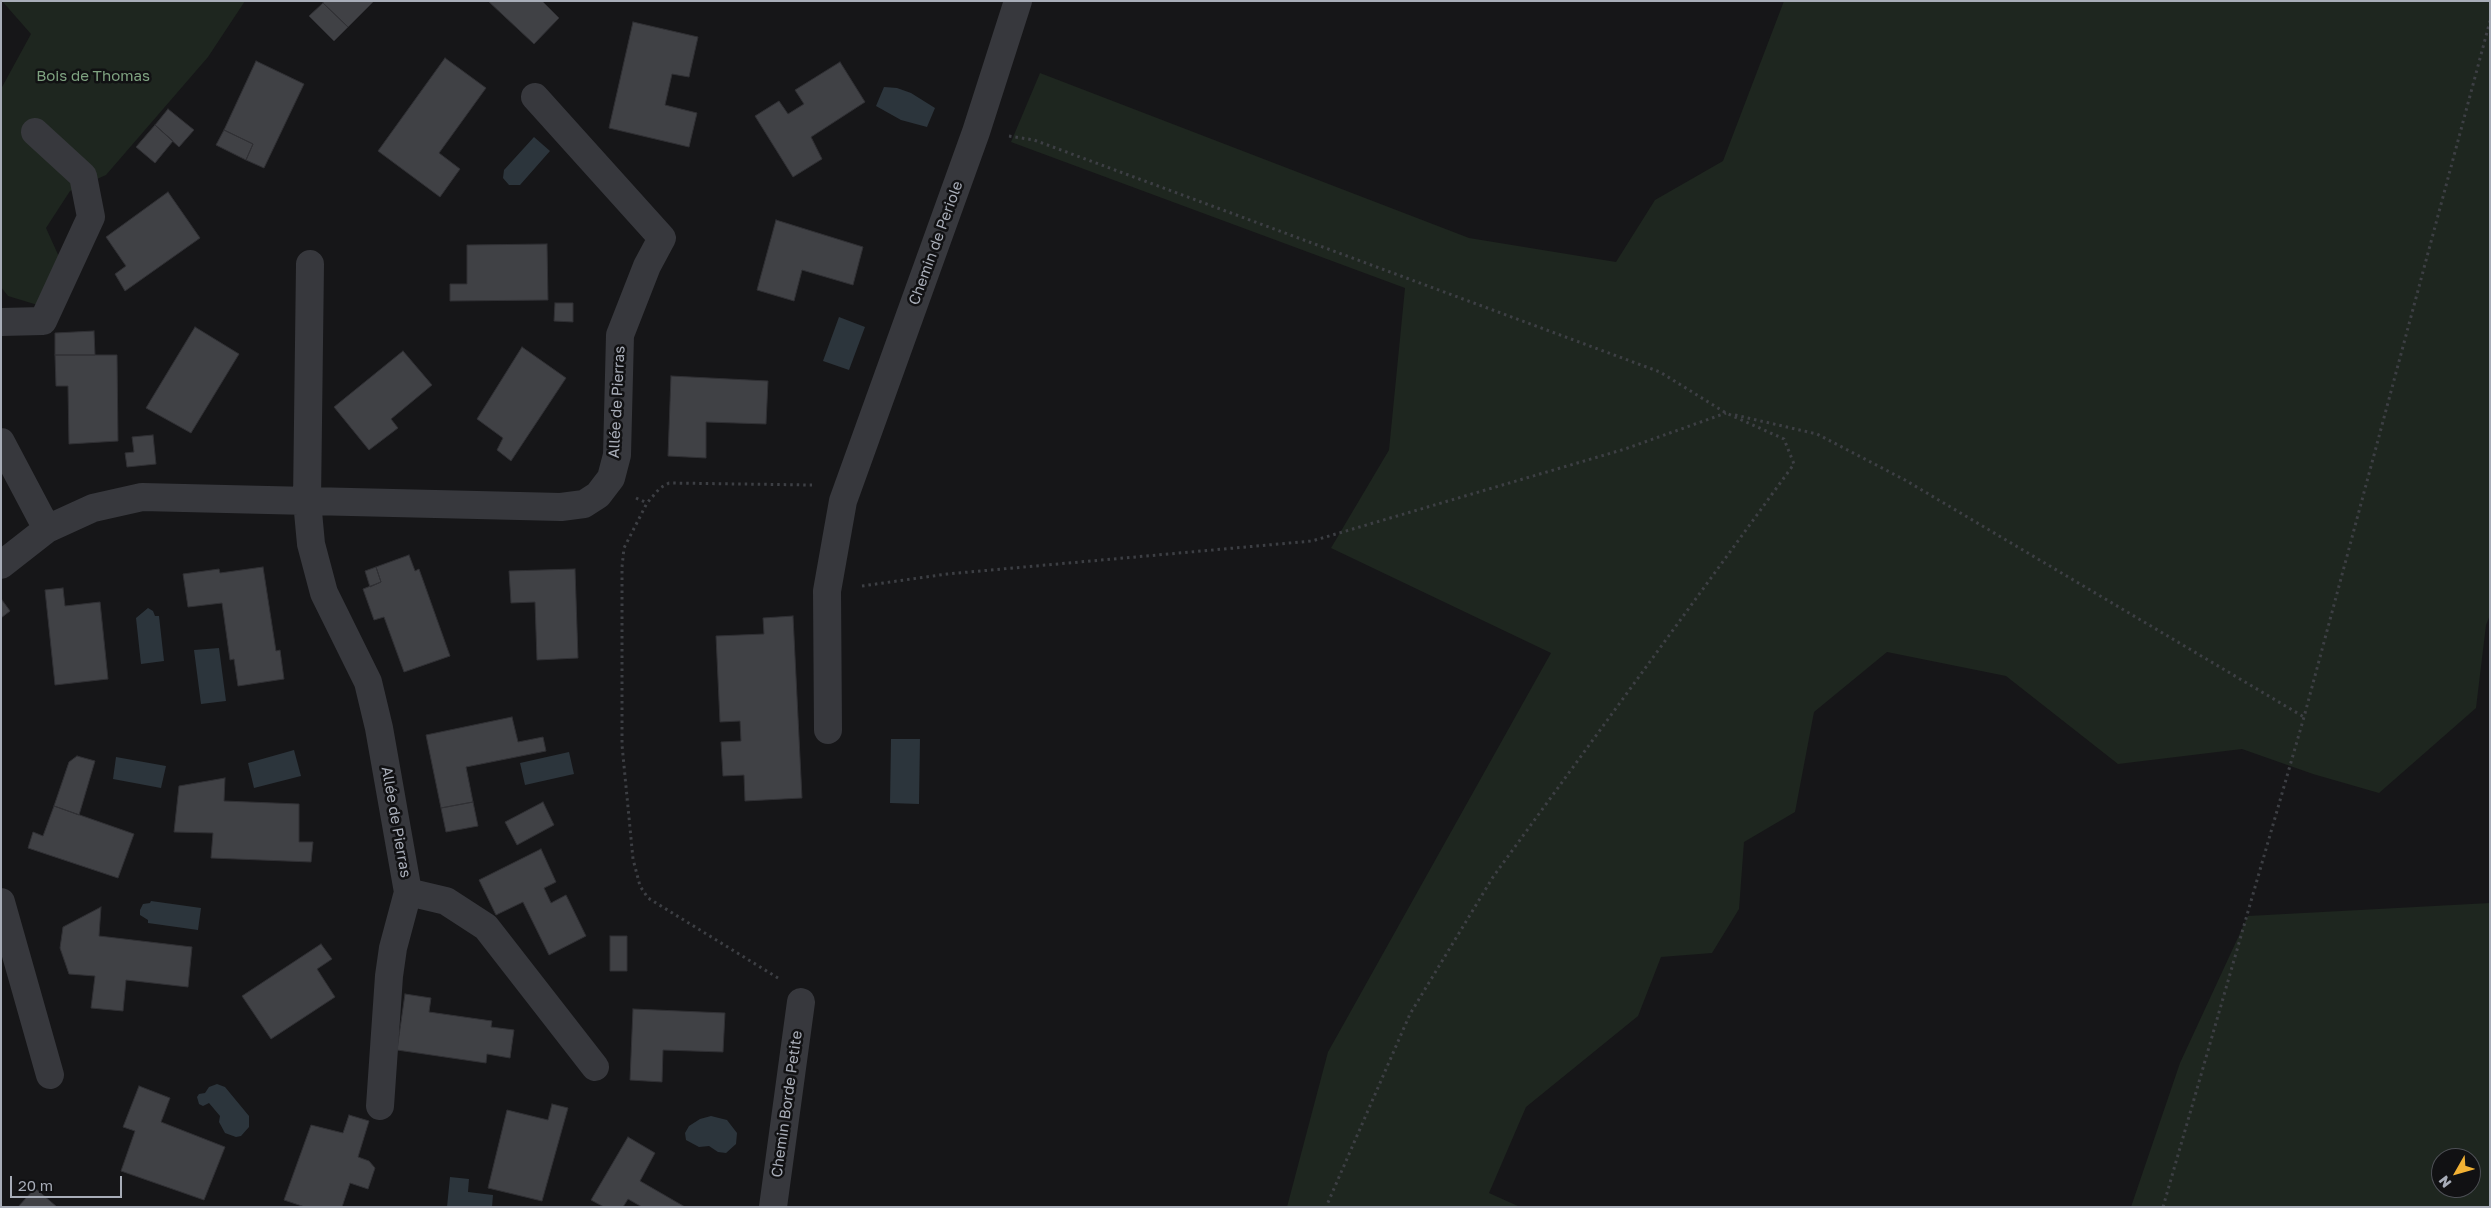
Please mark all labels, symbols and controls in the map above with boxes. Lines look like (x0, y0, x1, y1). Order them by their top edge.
park label: Bois de Thomas (36, 67, 150, 85)
street label: Chemin de Periole (905, 179, 967, 307)
street label: Allée de Pierras (605, 345, 629, 459)
street label: Allée de Pierras (377, 765, 415, 879)
street label: Chemin Borde Petite (768, 1030, 806, 1178)
north arrow (2431, 1148, 2481, 1198)
scale bar (12, 1166, 125, 1198)
text: N (2435, 1173, 2455, 1191)
text: 20 m (18, 1176, 53, 1194)

